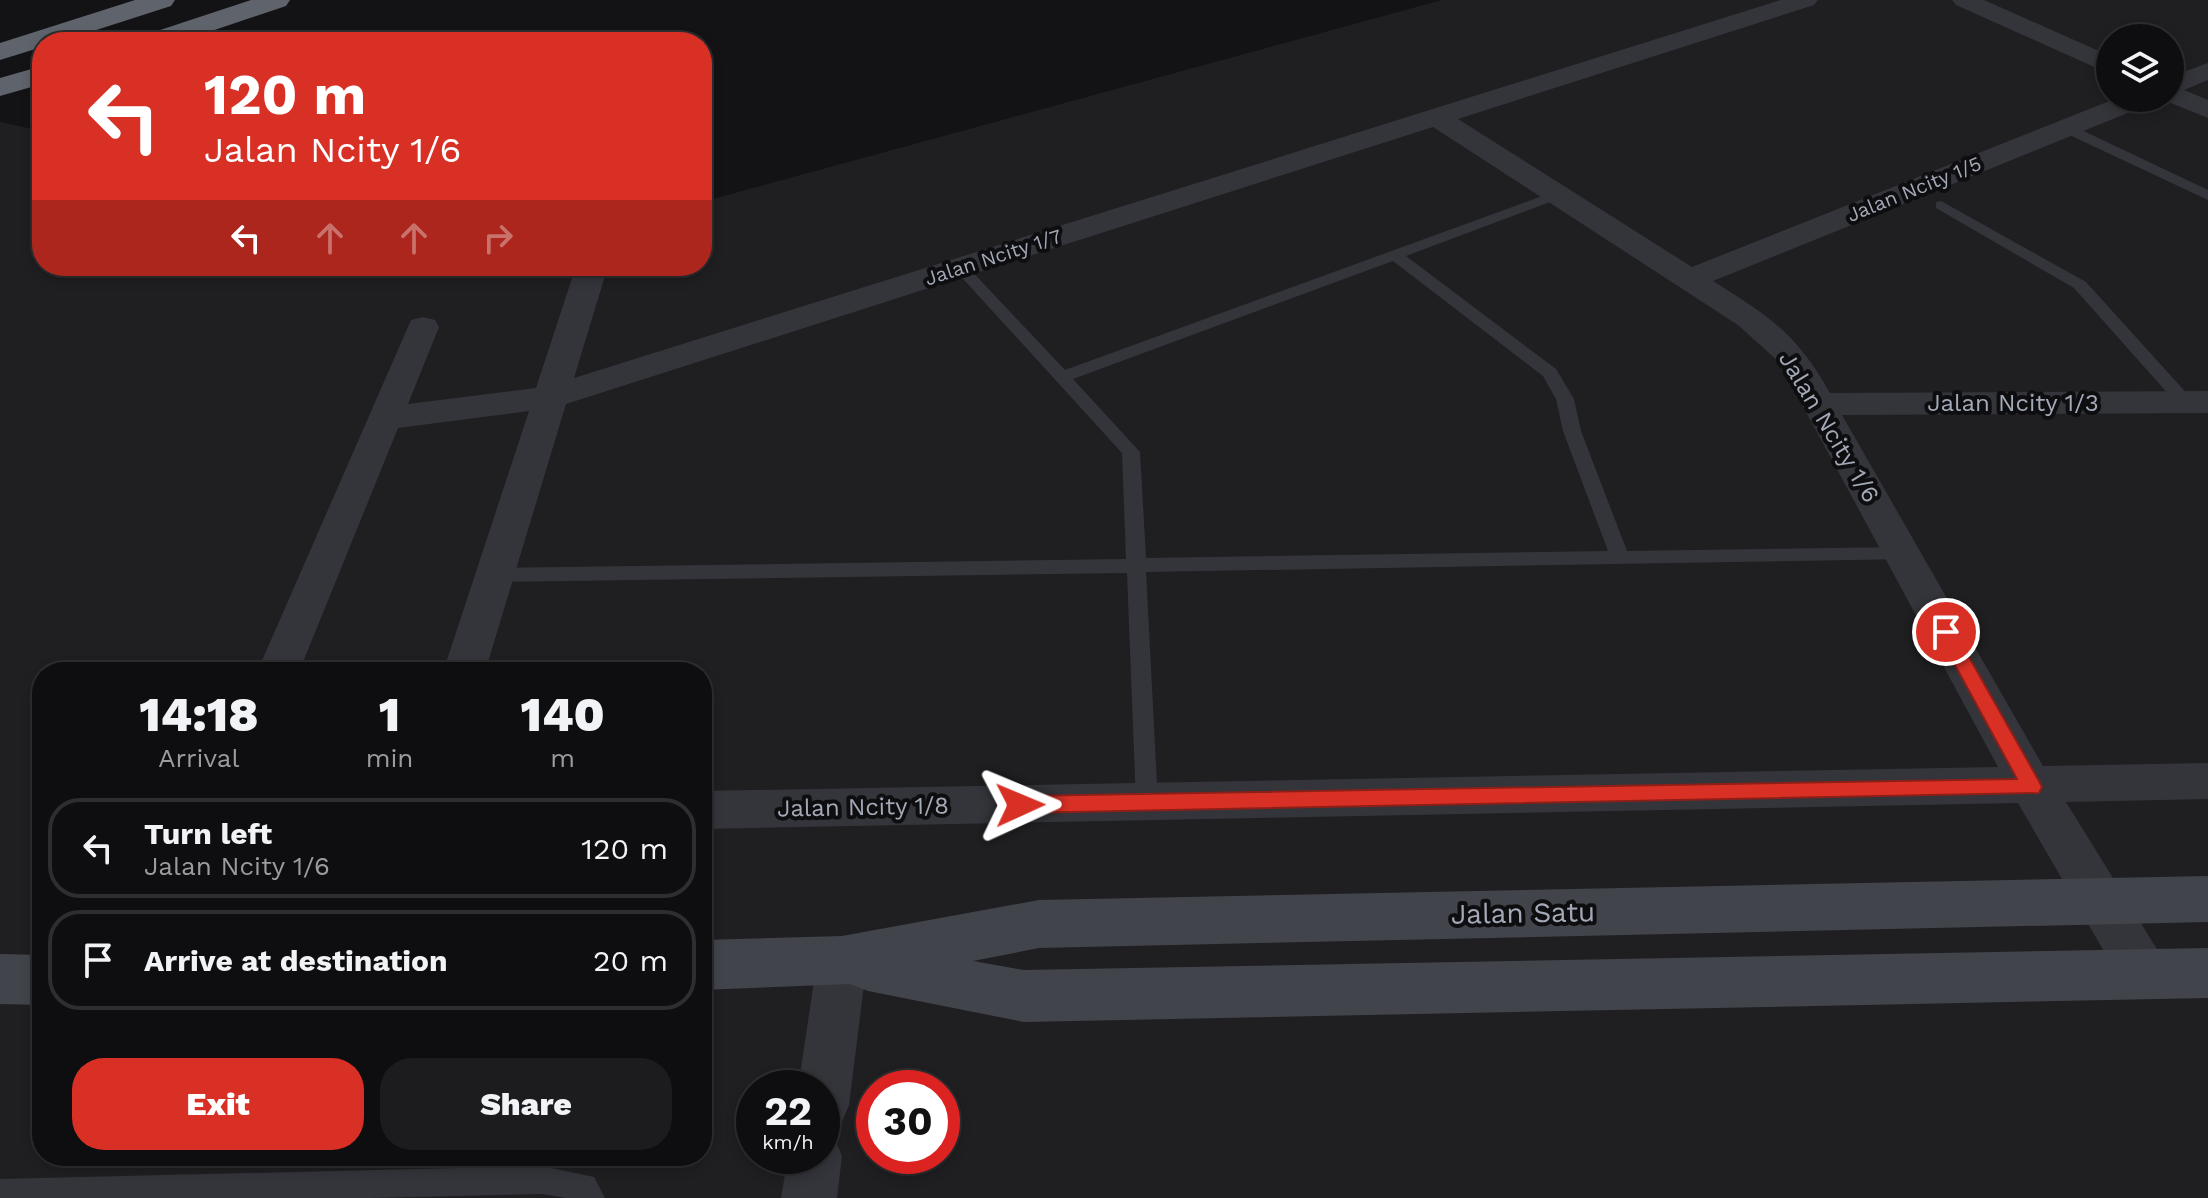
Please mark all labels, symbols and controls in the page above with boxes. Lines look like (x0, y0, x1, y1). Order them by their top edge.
map controls (2096, 24, 2184, 112)
button: layers (2096, 24, 2184, 112)
text: 120 m (204, 62, 366, 128)
icon: left (72, 64, 176, 168)
text: Jalan Ncity 1/6 (204, 129, 461, 171)
street label: Jalan Ncity 1/5 (1843, 151, 1985, 227)
icon: left (224, 216, 268, 260)
icon: ahead (308, 216, 352, 260)
icon: ahead (392, 216, 436, 260)
icon: right (476, 216, 520, 260)
street label: Jalan Ncity 1/7 (922, 224, 1064, 290)
street label: Jalan Ncity 1/6 (1773, 346, 1885, 508)
street label: Jalan Ncity 1/3 (1927, 389, 2099, 417)
pin (1912, 598, 1980, 666)
icon: arrive (1924, 610, 1968, 654)
text: 14:18 (139, 686, 258, 743)
text: 1 (379, 686, 400, 743)
text: 140 (521, 686, 605, 743)
text: Arrival (158, 743, 239, 773)
text: min (366, 743, 413, 773)
text: m (550, 743, 575, 773)
position arrow (978, 763, 1062, 847)
street label: Jalan Ncity 1/8 (777, 792, 949, 822)
text: Turn left (144, 816, 272, 851)
icon: left (76, 826, 120, 870)
text: 120 m (581, 831, 668, 866)
text: Jalan Ncity 1/6 (144, 851, 330, 881)
street label: Jalan Satu (1450, 895, 1596, 931)
icon: arrive (76, 938, 120, 982)
text: Arrive at destination (144, 943, 448, 978)
text: 20 m (593, 943, 668, 978)
button: Exit (72, 1058, 364, 1150)
button: Share (380, 1058, 672, 1150)
speed limit sign: 30 (856, 1070, 960, 1174)
text: 22 (764, 1088, 812, 1135)
text: km/h (762, 1130, 814, 1154)

